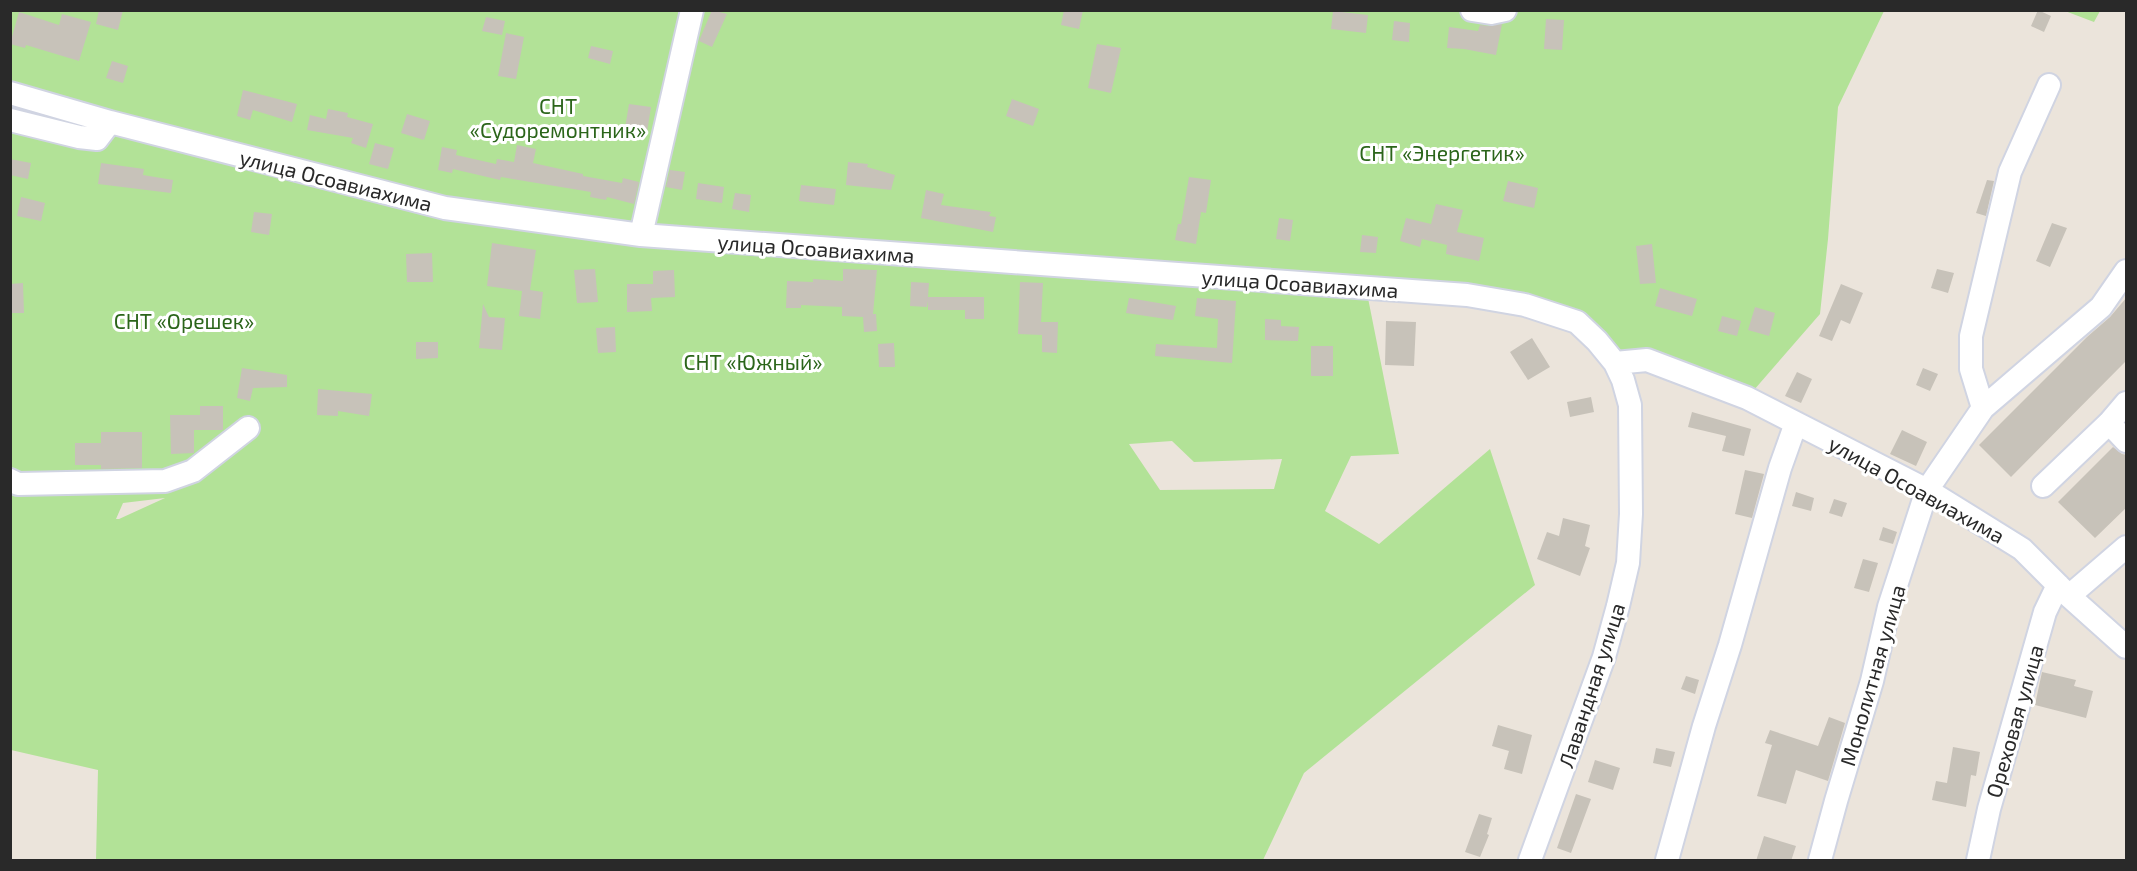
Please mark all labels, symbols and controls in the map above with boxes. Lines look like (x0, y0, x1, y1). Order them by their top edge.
park label: СНТ «Судоремонтник» (470, 93, 646, 143)
park label: СНТ «Энергетик» (1359, 140, 1525, 165)
street label: улица Осоавиахима (237, 144, 435, 217)
street label: улица Осоавиахима (717, 229, 915, 268)
street label: улица Осоавиахима (1201, 264, 1399, 303)
park label: СНТ «Орешек» (114, 308, 254, 333)
park label: СНТ «Южный» (684, 349, 822, 374)
street label: улица Осоавиахима (1824, 430, 2009, 549)
street label: Монолитная улица (1834, 581, 1911, 769)
street label: Лавандная улица (1553, 600, 1630, 771)
street label: Ореховая улица (1980, 642, 2049, 801)

